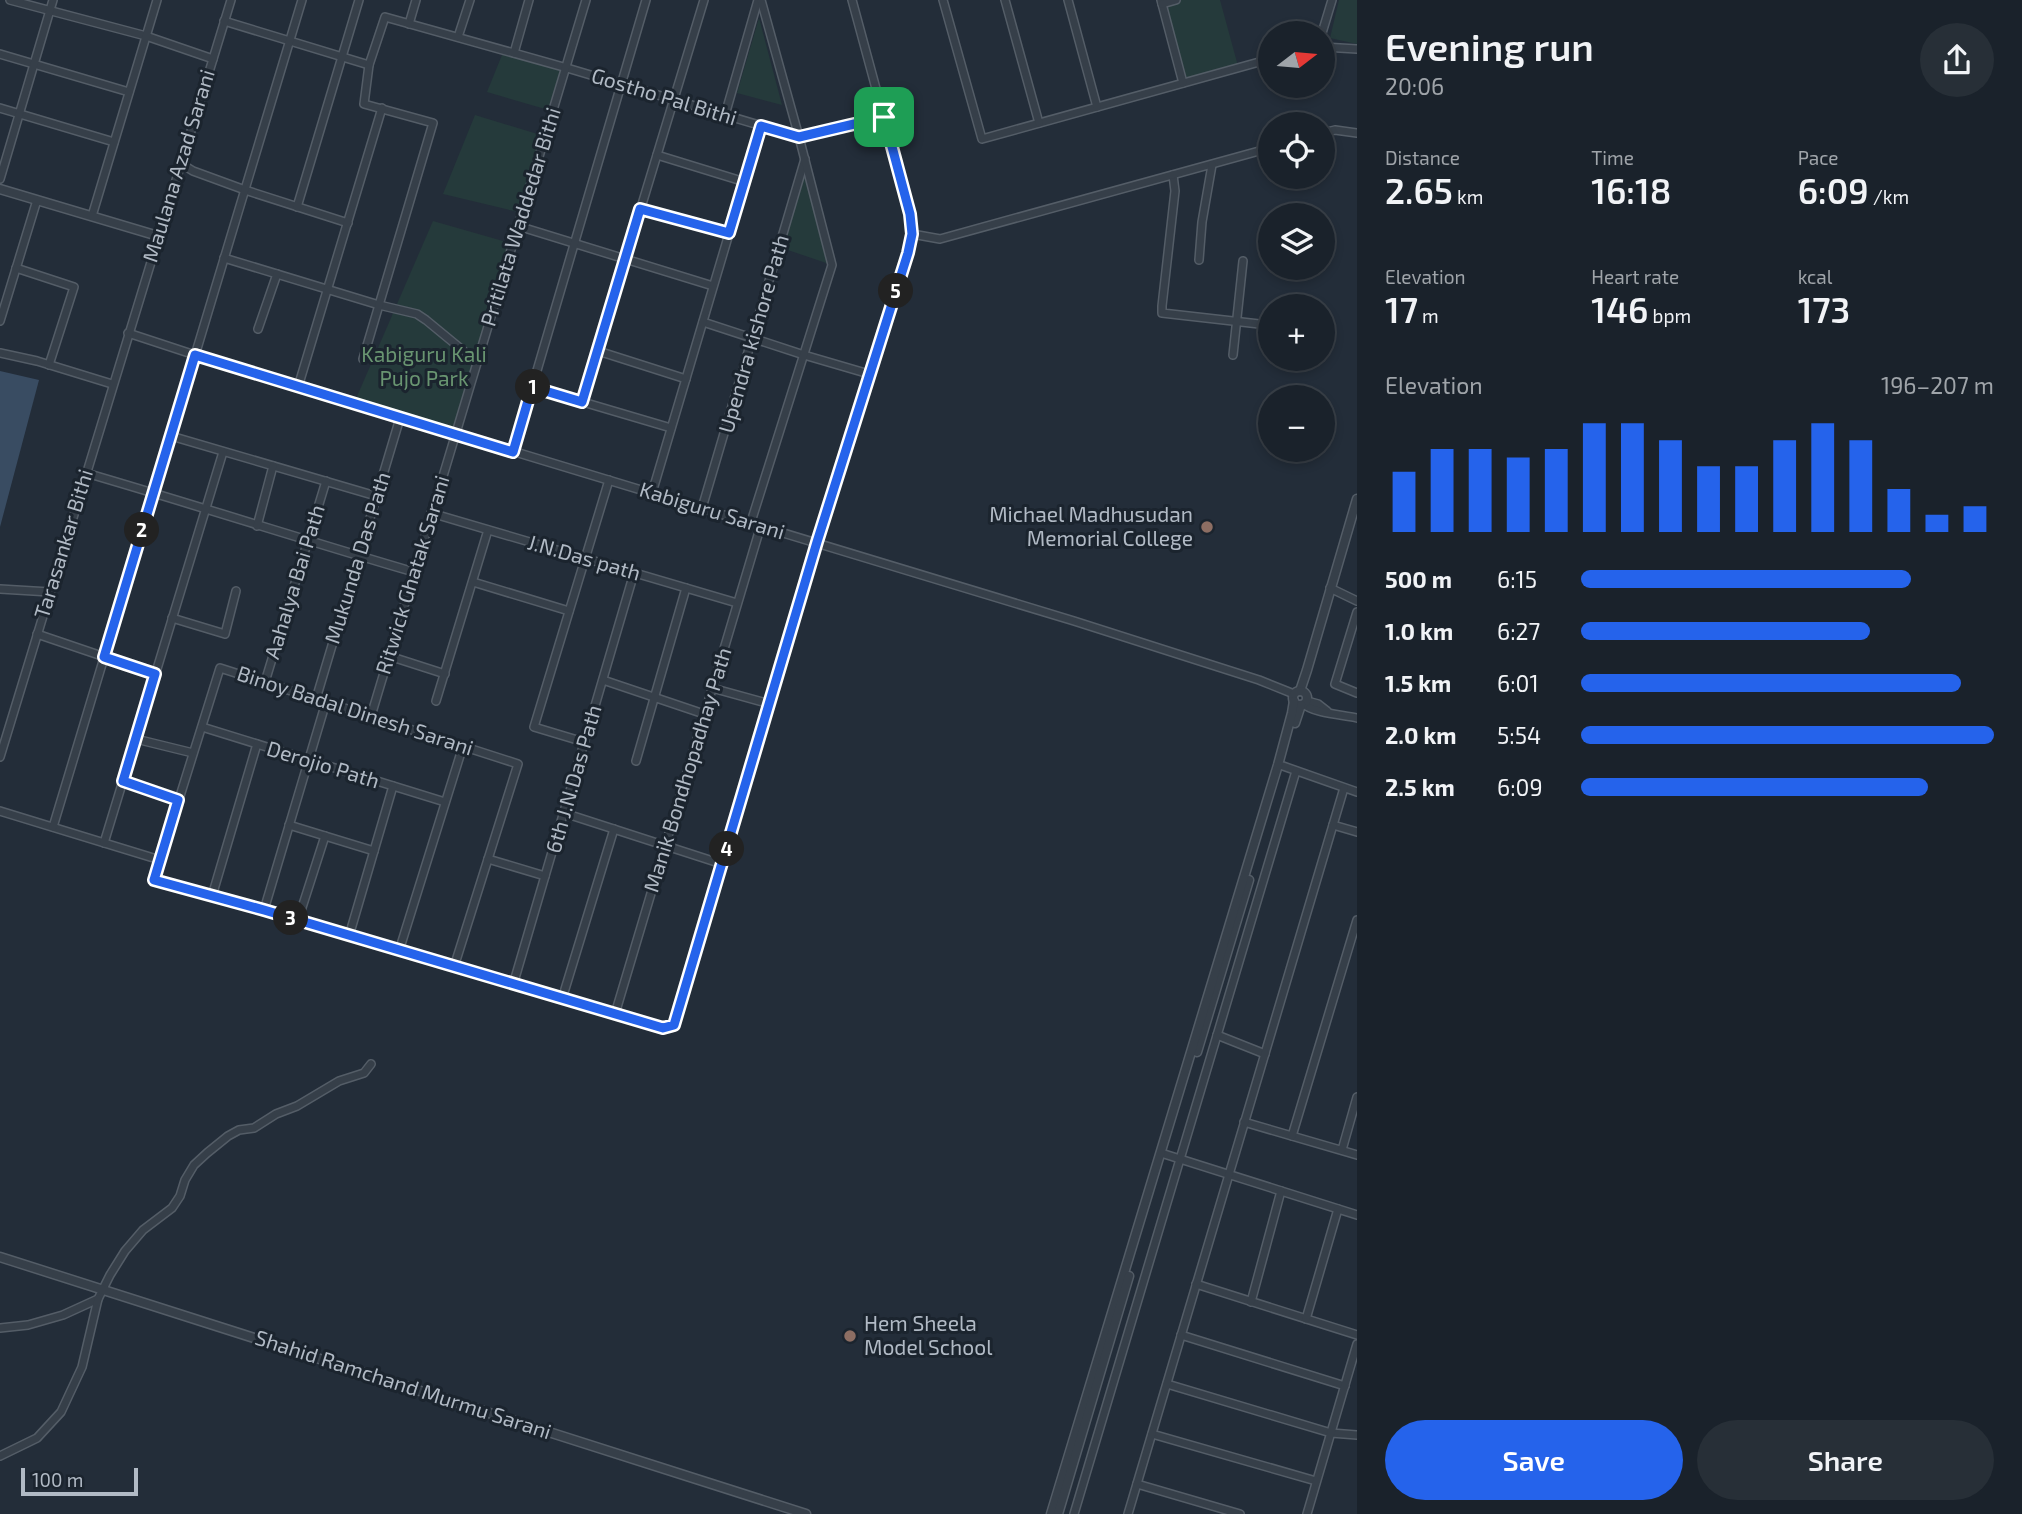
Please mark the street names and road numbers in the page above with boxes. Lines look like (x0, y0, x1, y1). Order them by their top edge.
street label: Gostho Pal Bithi (589, 62, 740, 130)
street label: Maulana Azad Sarani (136, 66, 219, 265)
street label: Pritilata Waddedar Bithi (474, 104, 565, 329)
street label: Upendra kishore Path (712, 232, 793, 436)
street label: Tarasankar Bithi (28, 466, 97, 621)
street label: Mukunda Das Path (319, 469, 395, 646)
street label: Ritwick Ghatak Sarani (369, 472, 454, 677)
street label: Kabiguru Sarani (637, 476, 788, 544)
street label: Aahalya Bai Path (258, 501, 329, 662)
street label: J.N.Das path (525, 529, 644, 585)
street label: Manik Bondhopadhay Path (637, 644, 736, 895)
street label: Binoy Badal Dinesh Sarani (234, 660, 477, 760)
street label: 6th J.N.Das Path (539, 702, 606, 856)
street label: Derojio Path (264, 735, 383, 793)
street label: Shahid Ramchand Murmu Sarani (252, 1324, 555, 1443)

